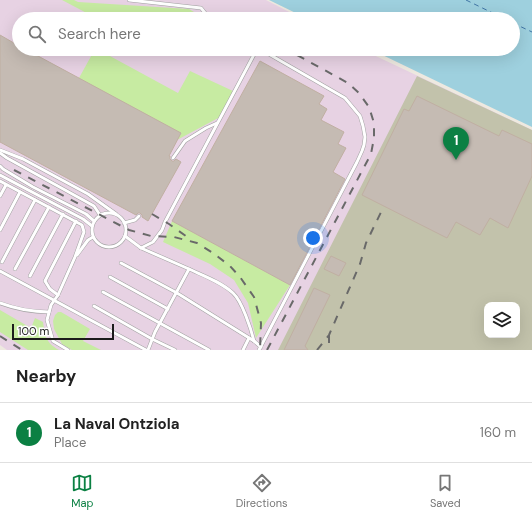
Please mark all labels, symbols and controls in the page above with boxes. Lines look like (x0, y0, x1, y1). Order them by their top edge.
search box (12, 12, 520, 56)
icon: search (26, 23, 48, 45)
text: Search here (58, 24, 141, 44)
pin: 1 (443, 127, 469, 160)
your location (303, 228, 323, 248)
map controls (484, 302, 520, 338)
button: layers (484, 302, 520, 338)
scale bar (12, 322, 114, 341)
text: 100 m (18, 324, 49, 338)
text: Nearby (16, 365, 76, 387)
text: La Naval Ontziola (54, 414, 179, 434)
text: 1 (27, 424, 31, 441)
text: 160 m (480, 424, 516, 441)
text: Place (54, 434, 86, 451)
tab: Map (71, 472, 93, 510)
tab: Directions (236, 472, 288, 510)
tab: Saved (430, 472, 461, 510)

